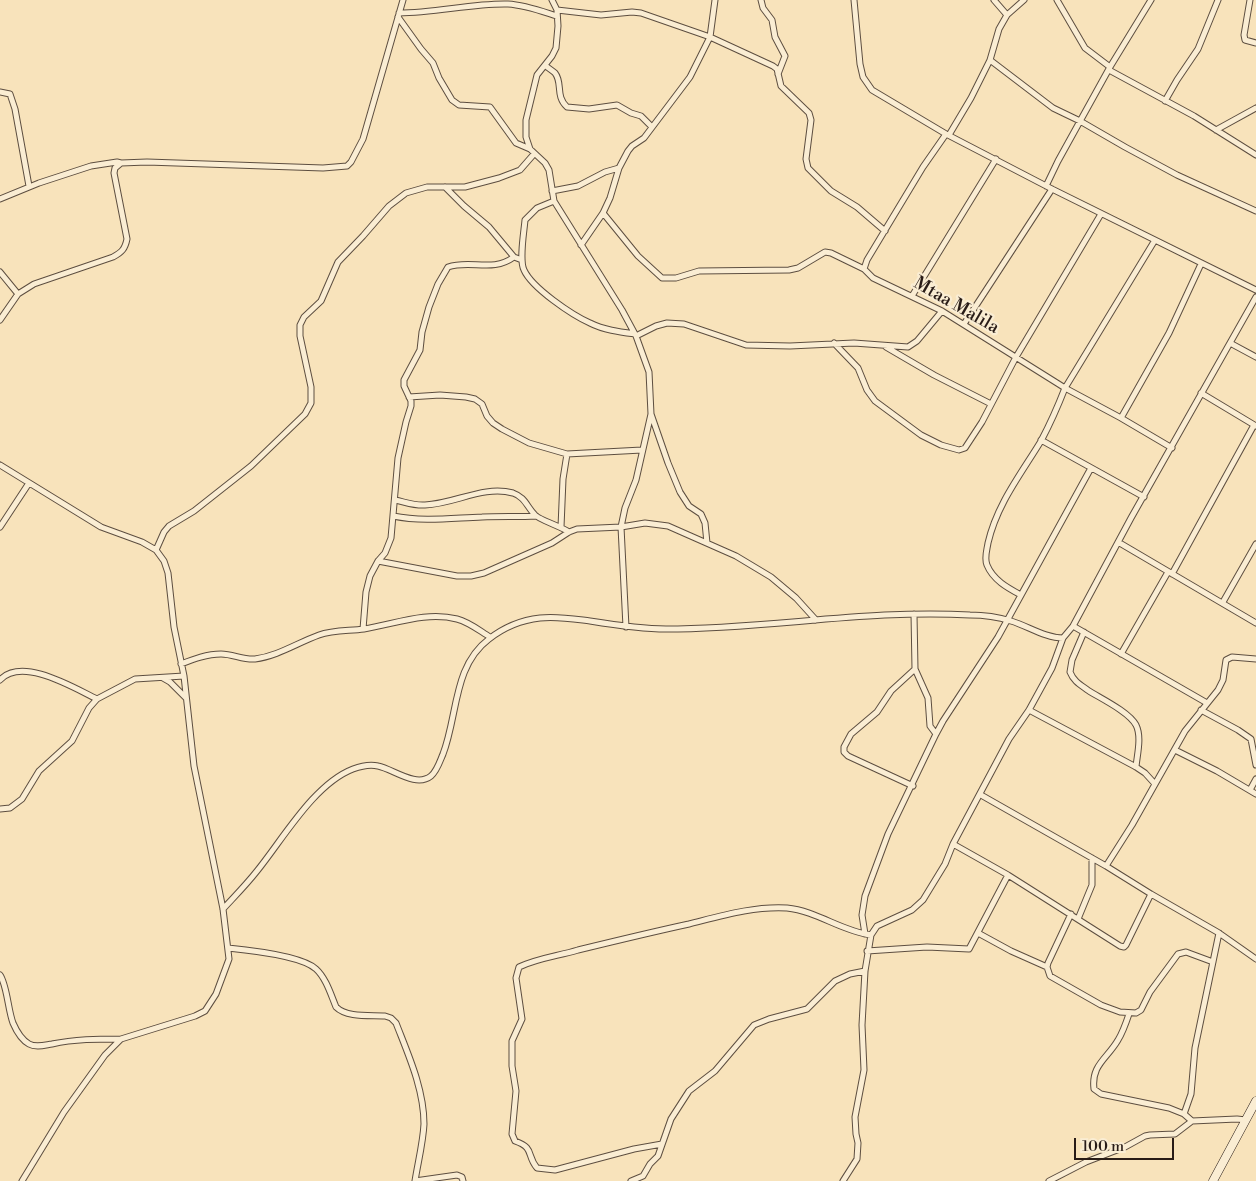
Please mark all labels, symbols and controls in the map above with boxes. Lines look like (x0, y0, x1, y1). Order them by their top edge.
street label: Mtaa Malila (909, 273, 1003, 339)
scale bar (1076, 1128, 1176, 1160)
text: 100 m (1082, 1137, 1124, 1156)

